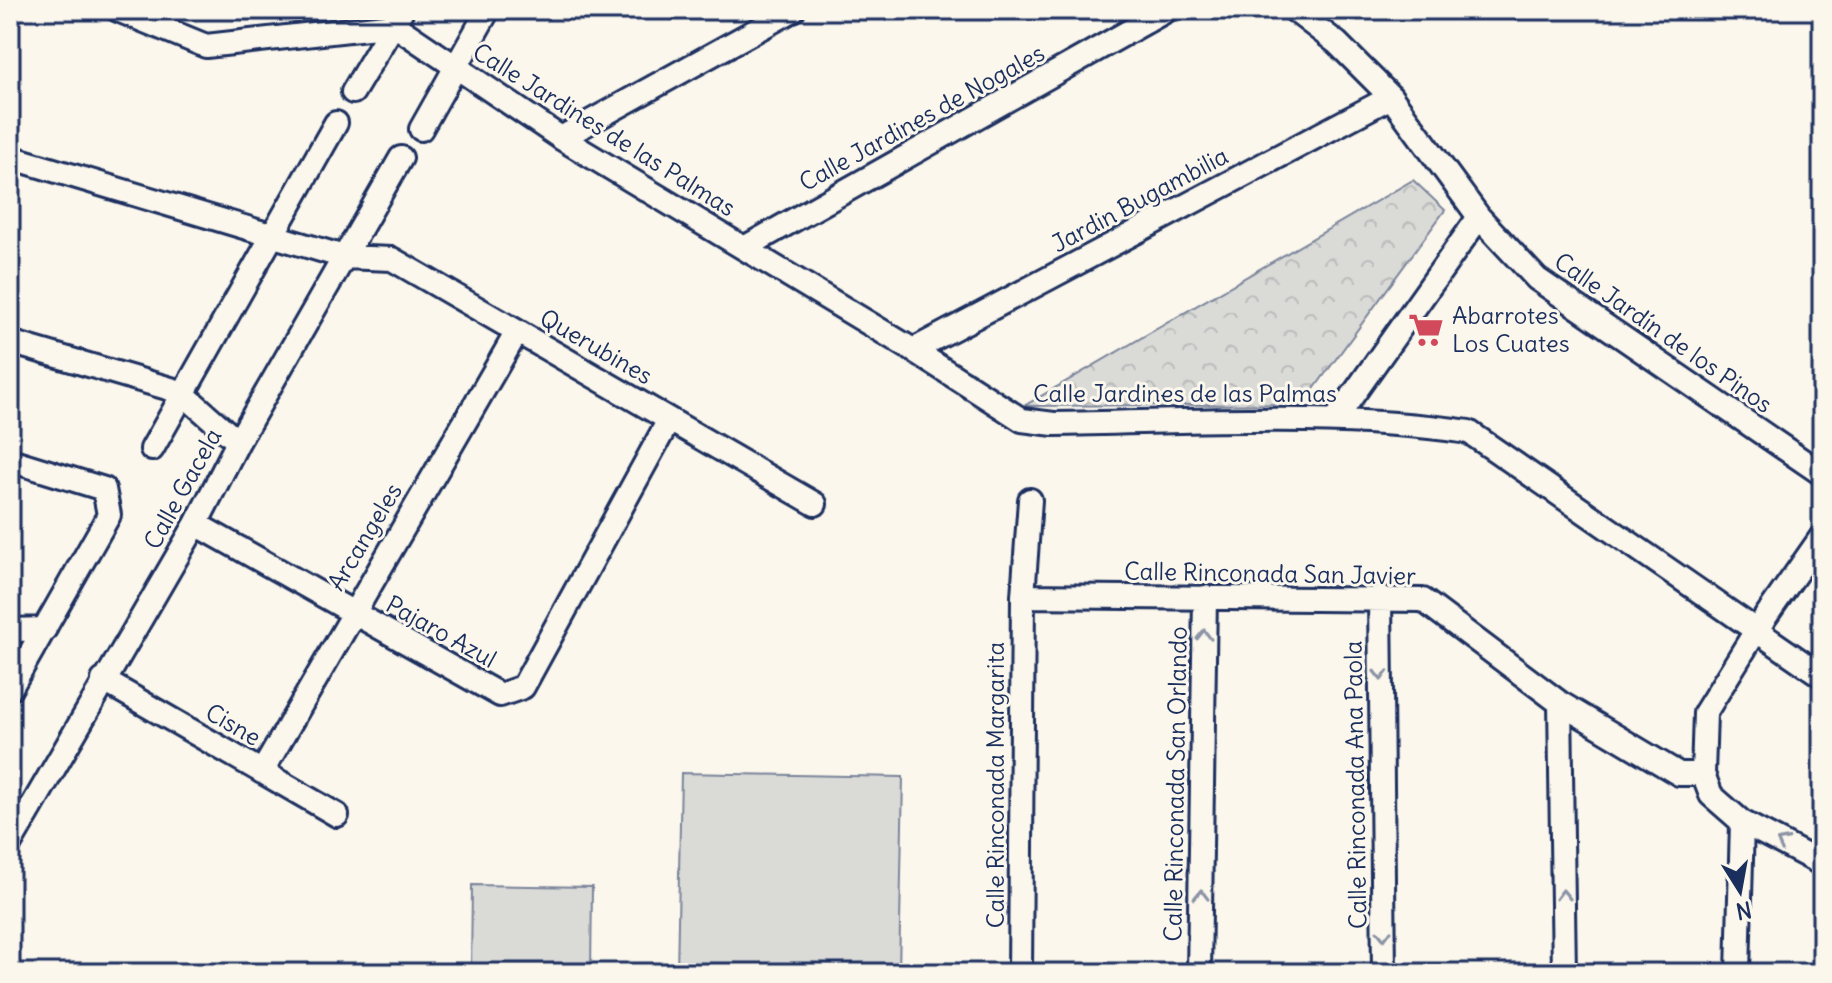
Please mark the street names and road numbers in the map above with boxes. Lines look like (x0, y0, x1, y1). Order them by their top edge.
street label: Calle Jardines de las Palmas (468, 36, 741, 222)
street label: Calle Jardines de Nogales (794, 37, 1049, 197)
street label: Jardin Bugambilia (1046, 140, 1233, 258)
street label: Calle Jardín de los Pinos (1549, 245, 1778, 419)
street label: Querubines (535, 302, 658, 390)
street label: Calle Jardines de las Palmas (1033, 378, 1337, 408)
street label: Calle Gacela (137, 423, 228, 554)
street label: Arcangeles (320, 477, 408, 596)
street label: Calle Rinconada San Javier (1124, 555, 1416, 591)
street label: Pajaro Azul (381, 589, 502, 674)
street label: Calle Rinconada San Orlando (1157, 626, 1193, 942)
street label: Calle Rinconada Ana Paola (1337, 641, 1373, 929)
street label: Calle Rinconada Margarita (980, 642, 1010, 928)
street label: Cisne (200, 696, 267, 752)

